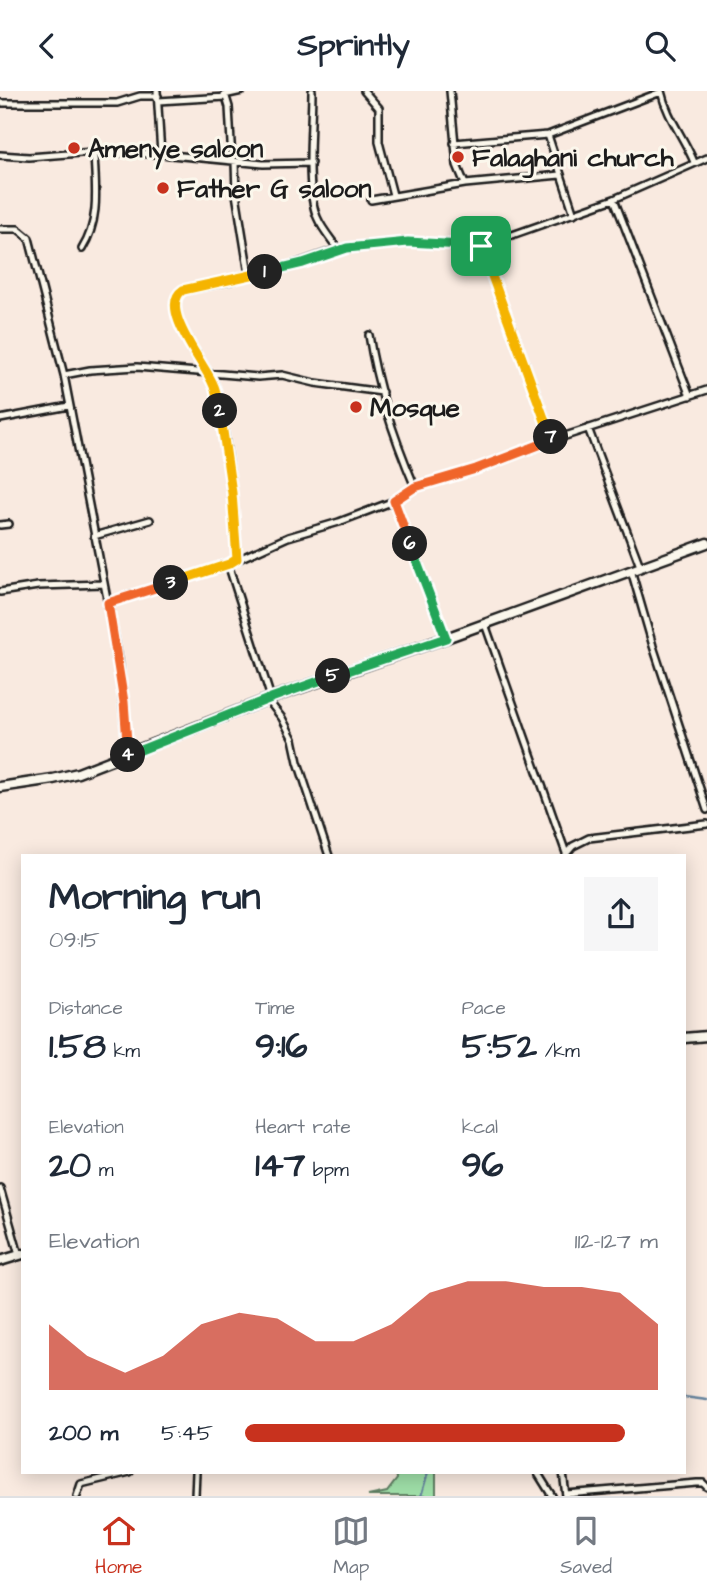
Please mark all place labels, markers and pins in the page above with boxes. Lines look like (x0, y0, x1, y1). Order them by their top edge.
place label: Amenye saloon (88, 131, 263, 170)
marker: Amenye saloon (66, 140, 82, 156)
place label: Falaghani church (472, 140, 675, 179)
marker: Falaghani church (450, 149, 466, 165)
place label: Father G saloon (177, 171, 371, 207)
marker: Father G saloon (155, 180, 171, 196)
pin (451, 216, 511, 276)
pin: 1 (247, 255, 282, 289)
place label: Mosque (370, 390, 460, 426)
pin: 2 (202, 393, 238, 429)
marker: Mosque (348, 399, 364, 415)
pin: 7 (534, 419, 568, 455)
pin: 6 (392, 526, 428, 561)
pin: 3 (154, 566, 188, 601)
pin: 5 (316, 659, 350, 693)
pin: 4 (110, 737, 146, 773)

